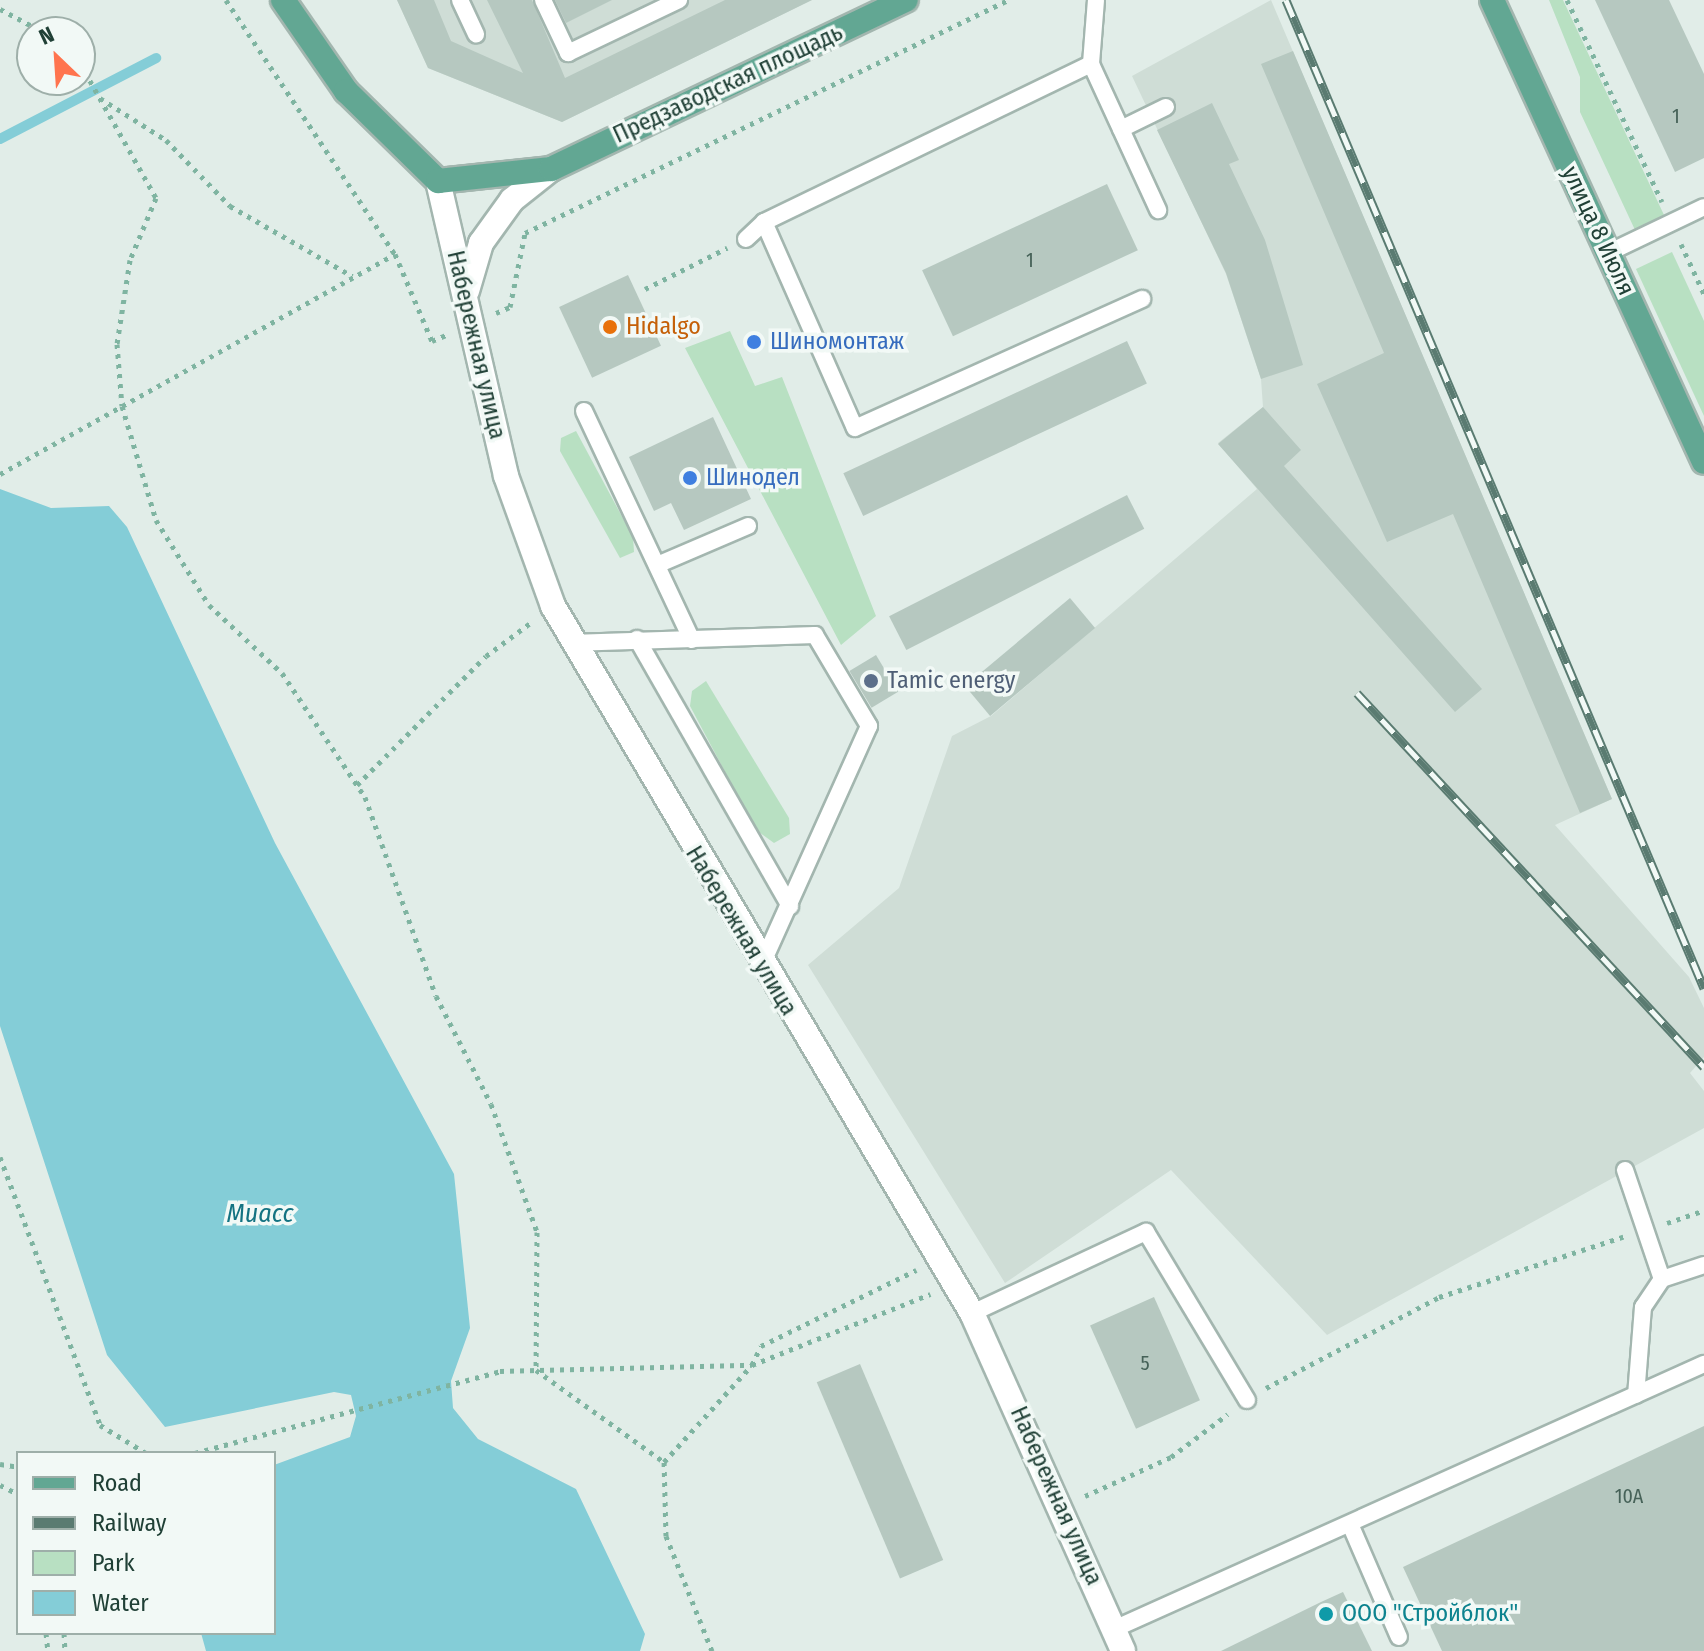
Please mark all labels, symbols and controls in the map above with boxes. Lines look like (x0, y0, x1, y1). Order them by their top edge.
north arrow (16, 16, 96, 96)
street label: Предзаводская площадь (609, 18, 847, 150)
text: N (35, 21, 58, 51)
house number: 1 (1672, 104, 1680, 128)
street label: улица 8 Июля (1556, 162, 1640, 300)
street label: Набережная улица (440, 248, 512, 442)
house number: 1 (1026, 248, 1034, 272)
place label: Hidalgo (626, 313, 701, 341)
marker: Hidalgo (601, 318, 619, 336)
place label: Шиномонтаж (770, 328, 904, 356)
marker: Шиномонтаж (745, 333, 763, 351)
place label: Шинодел (706, 464, 800, 492)
marker: Шинодел (681, 469, 699, 487)
place label: Tamic energy (887, 667, 1015, 695)
marker: Tamic energy (862, 672, 880, 690)
street label: Набережная улица (679, 841, 803, 1021)
water label: Миасс (226, 1198, 294, 1230)
house number: 5 (1140, 1351, 1150, 1375)
street label: Набережная улица (1004, 1402, 1108, 1590)
legend (16, 1451, 276, 1635)
text: Road (92, 1469, 142, 1497)
house number: 10А (1615, 1484, 1643, 1508)
text: Railway (92, 1509, 167, 1537)
text: Park (92, 1549, 135, 1577)
text: Water (92, 1589, 149, 1617)
place label: ООО "Стройблок" (1342, 1600, 1518, 1628)
marker: ООО "Стройблок" (1317, 1605, 1335, 1623)

